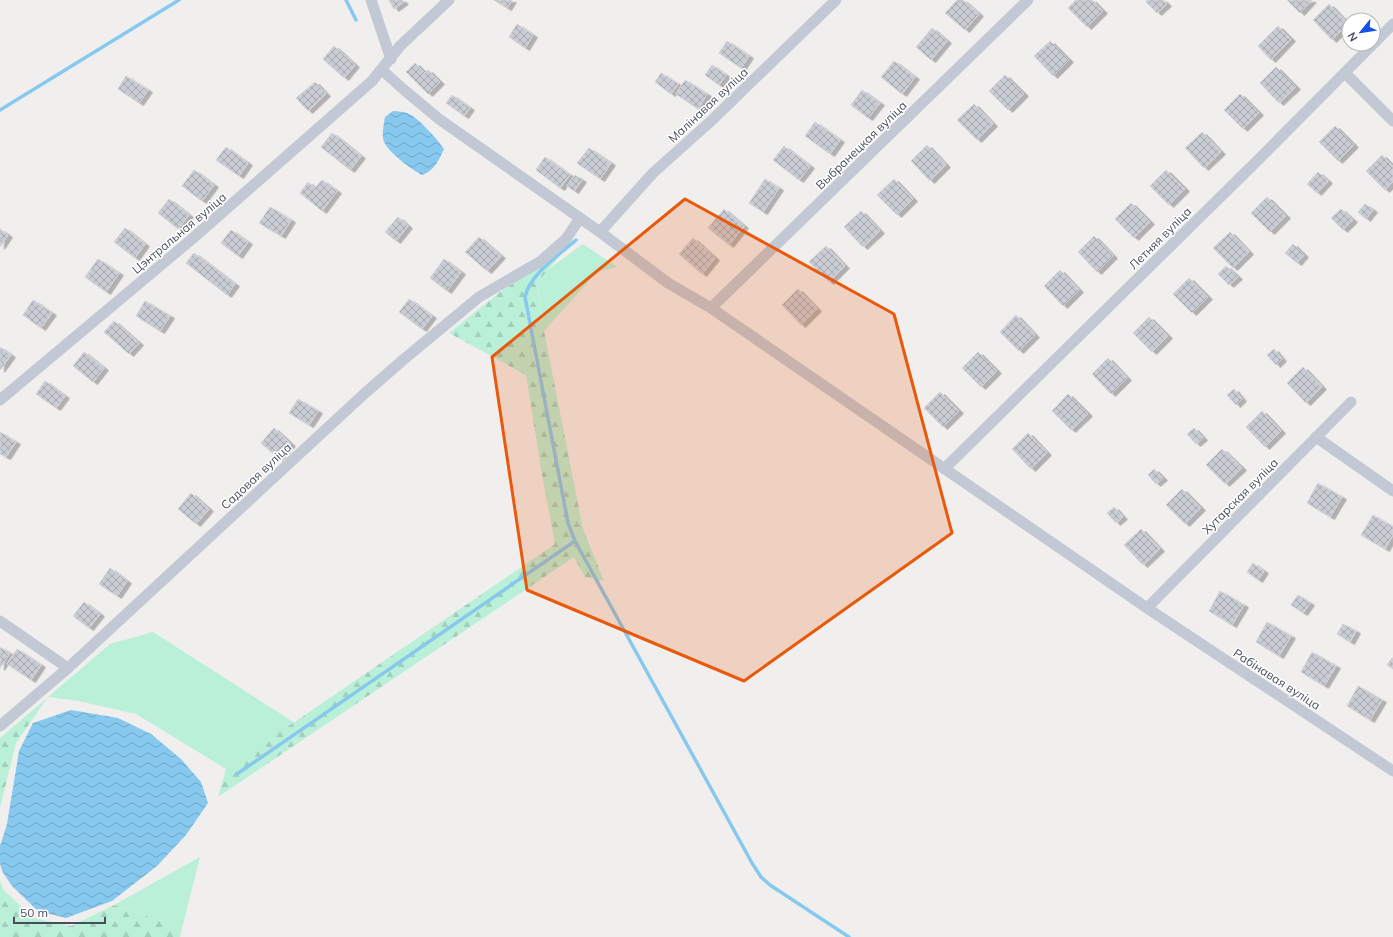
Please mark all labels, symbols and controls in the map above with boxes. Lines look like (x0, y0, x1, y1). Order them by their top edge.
north arrow (1341, 12, 1381, 52)
text: N (1344, 30, 1360, 44)
street label: Малінавая вуліца (665, 64, 751, 146)
street label: Выбранецкая вуліца (812, 98, 910, 192)
street label: Цэнтральная вуліца (129, 189, 229, 277)
street label: Летняя вуліца (1126, 204, 1194, 272)
street label: Садовая вуліца (218, 440, 294, 512)
street label: Хутарская вуліца (1199, 455, 1281, 537)
street label: Рабінавая вуліца (1231, 645, 1323, 713)
scale bar (14, 899, 105, 925)
text: 50 m (20, 905, 48, 920)

